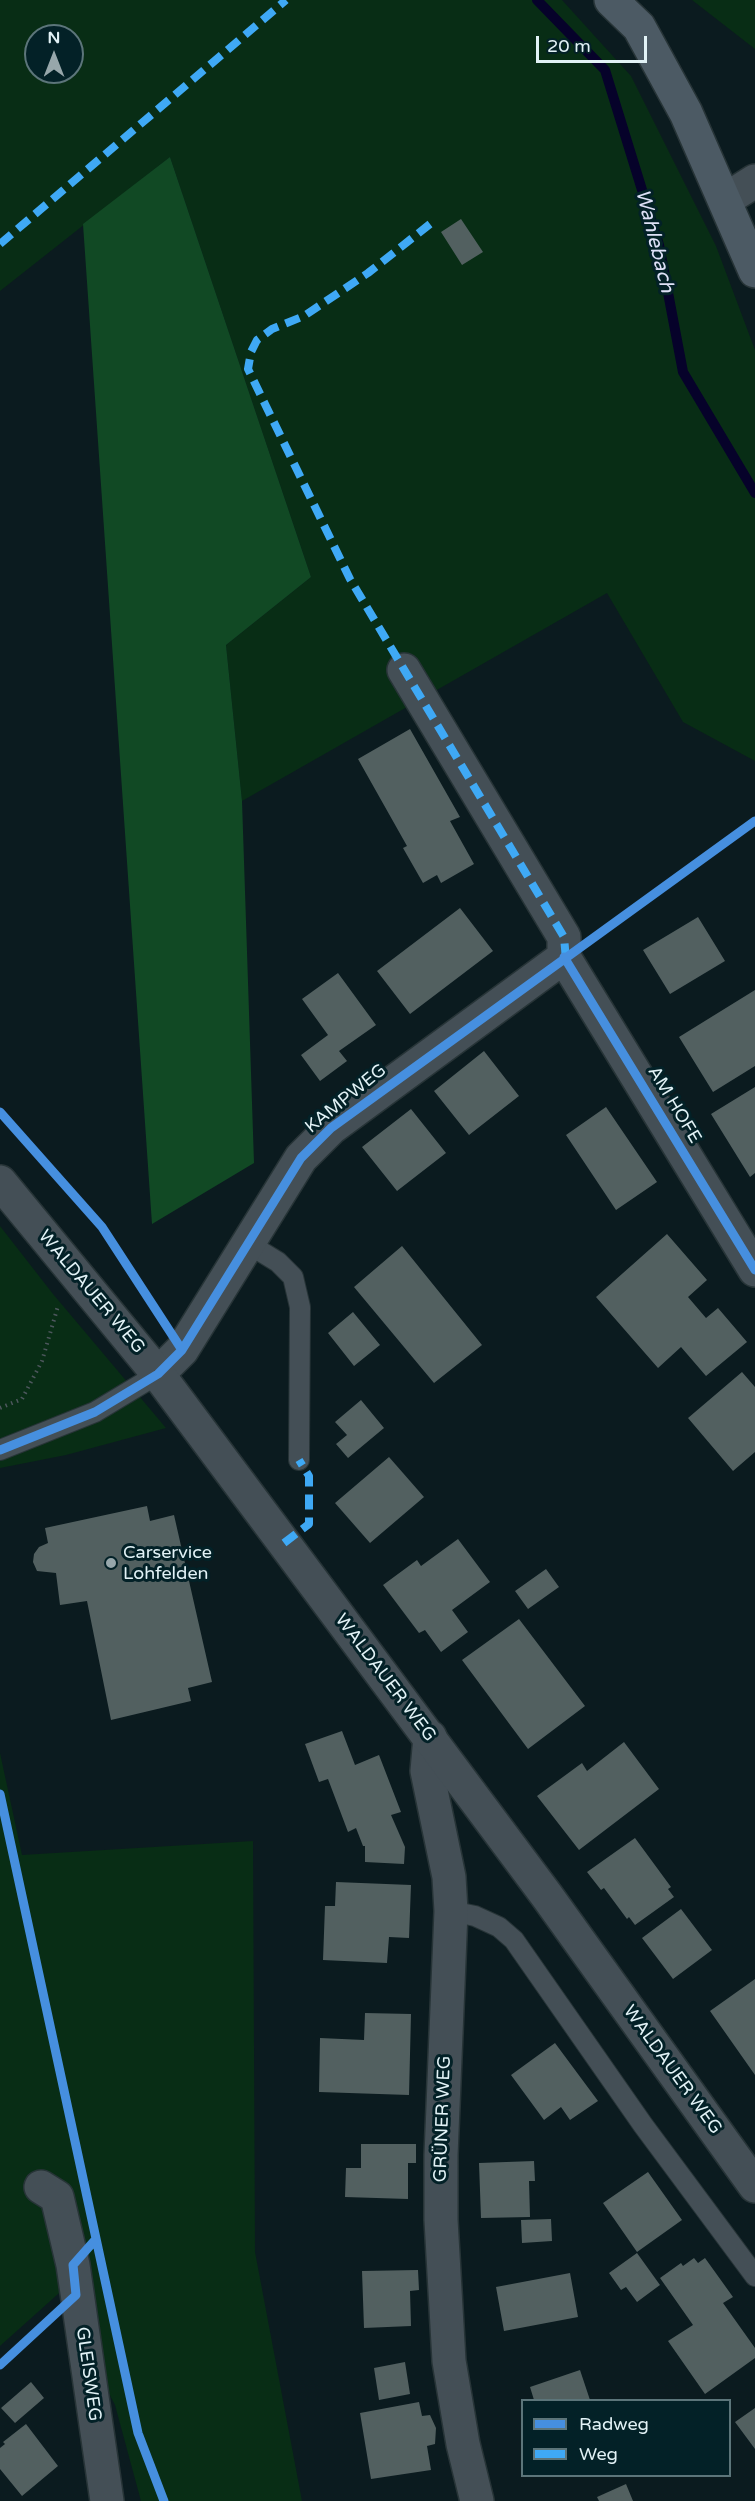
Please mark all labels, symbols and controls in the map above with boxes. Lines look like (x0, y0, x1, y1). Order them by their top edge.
north arrow (24, 24, 84, 84)
scale bar (539, 24, 650, 62)
text: N (48, 28, 60, 48)
text: 20 m (547, 35, 591, 57)
water label: Wahlebach (630, 187, 678, 295)
street label: KAMPWEG (301, 1060, 391, 1138)
street label: AM HOFE (643, 1063, 705, 1147)
street label: WALDAUER WEG (33, 1226, 149, 1358)
place label: Carservice Lohfelden (123, 1542, 212, 1584)
marker: Carservice Lohfelden (104, 1556, 118, 1570)
street label: WALDAUER WEG (330, 1610, 440, 1746)
street label: WALDAUER WEG (618, 2001, 726, 2139)
street label: GRÜNER WEG (430, 2055, 456, 2183)
street label: GLEISWEG (71, 2326, 105, 2422)
legend (521, 2399, 731, 2477)
text: Radweg (579, 2413, 649, 2435)
text: Weg (579, 2443, 618, 2465)

